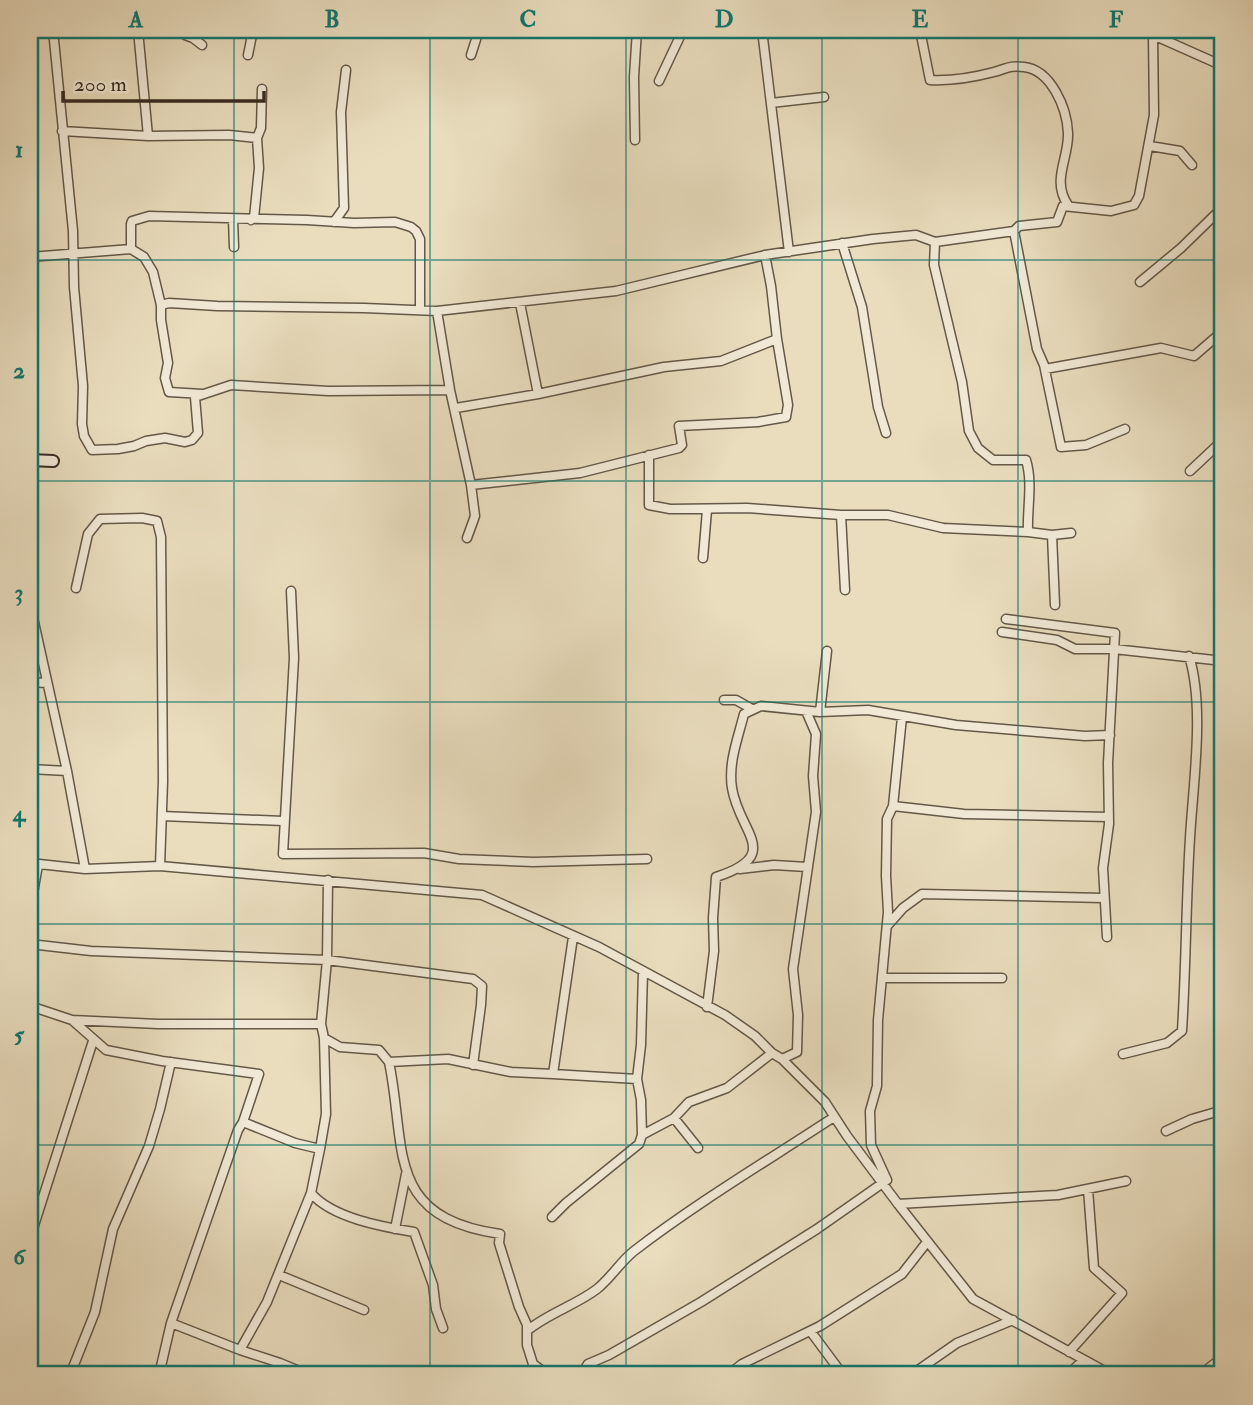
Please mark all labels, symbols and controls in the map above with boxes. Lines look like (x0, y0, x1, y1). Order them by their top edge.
text: A (128, 5, 144, 34)
text: B (324, 5, 340, 34)
text: C (520, 5, 536, 34)
text: D (715, 5, 733, 34)
text: E (912, 5, 929, 34)
text: F (1109, 5, 1124, 34)
scale bar (63, 60, 264, 104)
text: 200 m (74, 71, 127, 98)
text: 1 (15, 135, 23, 164)
text: 2 (13, 356, 25, 385)
text: 3 (15, 578, 23, 607)
text: 4 (12, 799, 27, 828)
text: 5 (14, 1020, 25, 1049)
text: 6 (13, 1242, 27, 1271)

